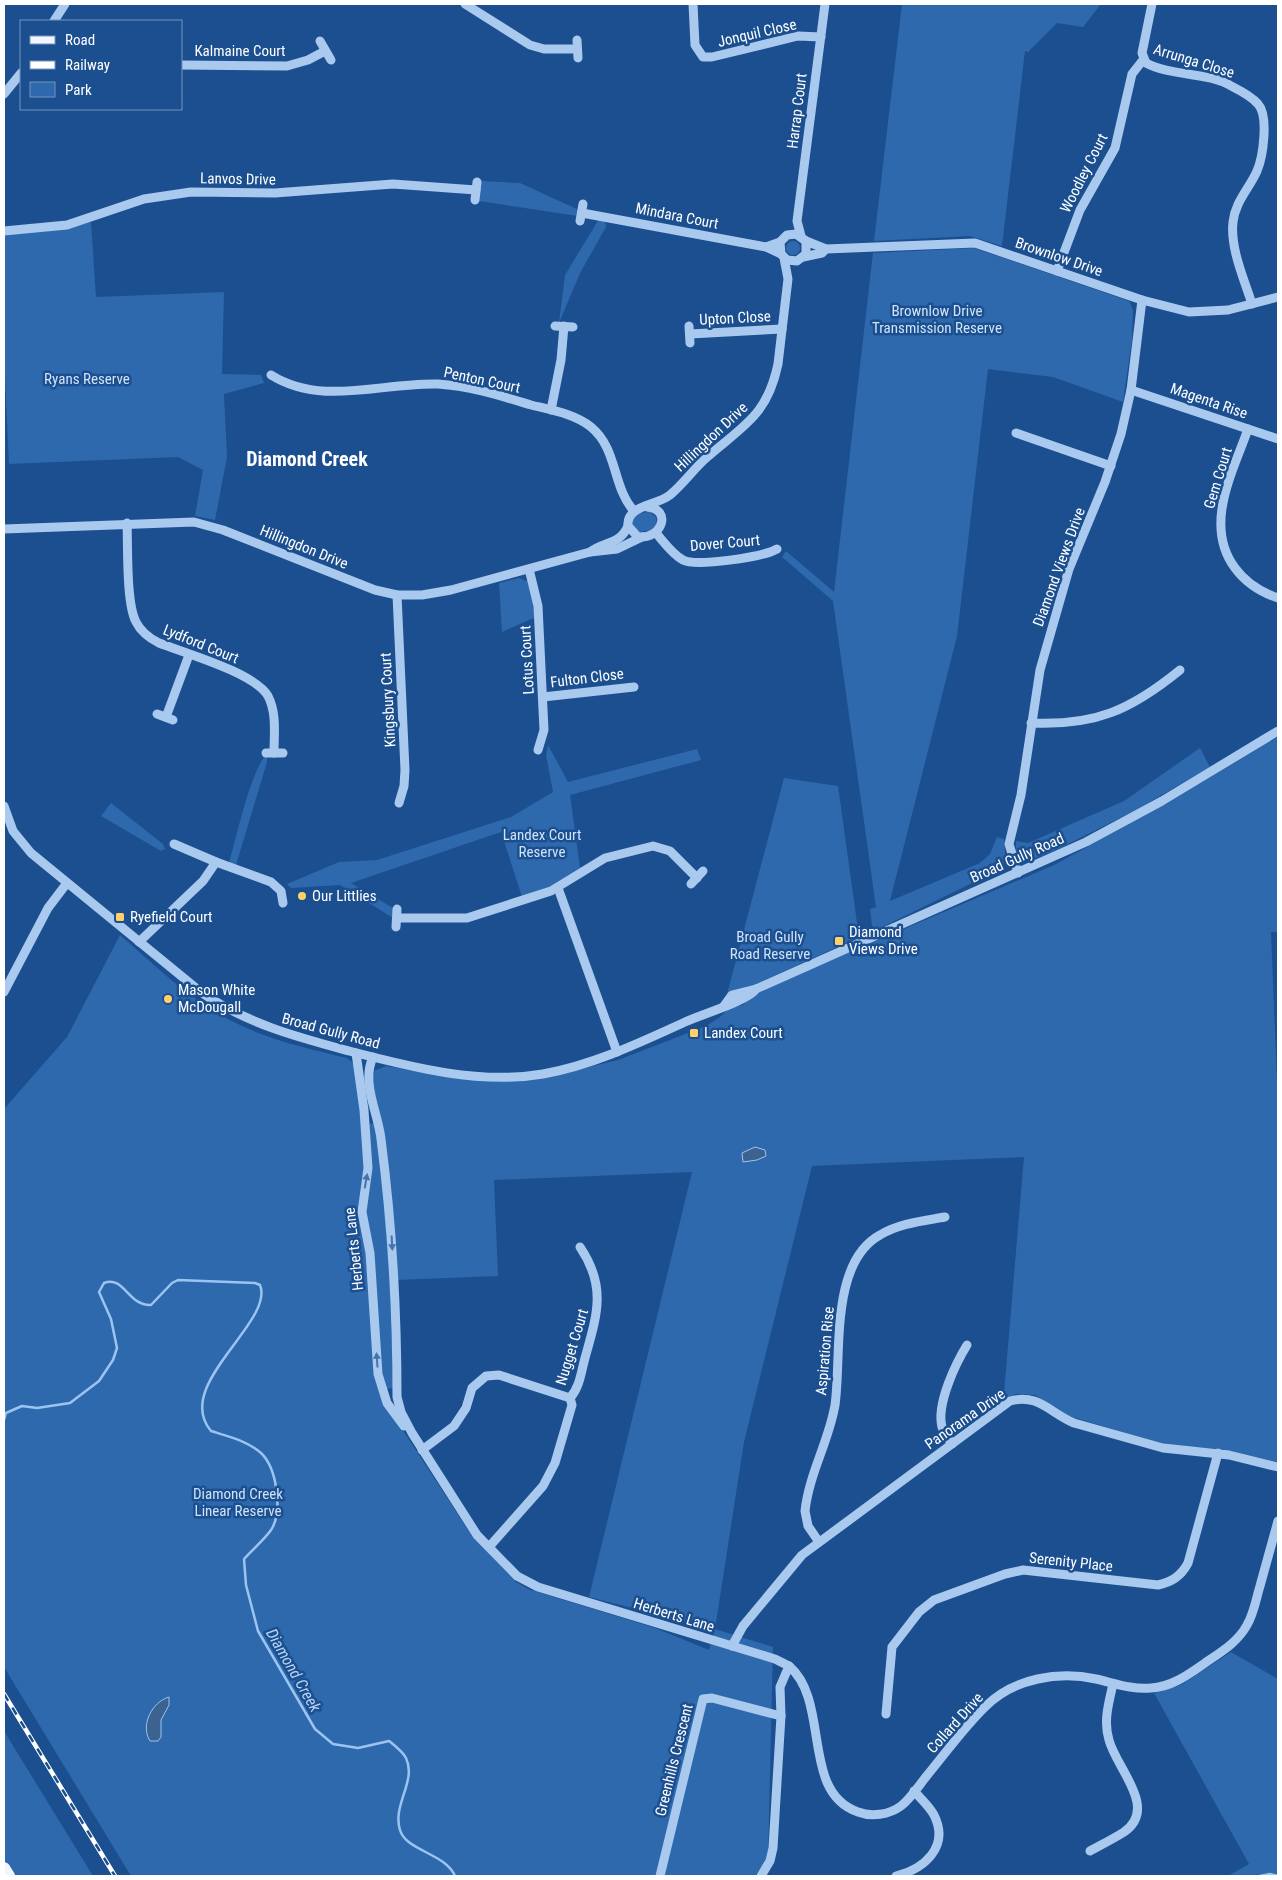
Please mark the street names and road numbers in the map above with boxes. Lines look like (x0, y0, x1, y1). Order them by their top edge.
street label: Jonquil Close (716, 15, 798, 51)
street label: Arrunga Close (1151, 40, 1237, 82)
street label: Kalmaine Court (194, 42, 286, 60)
street label: Harrap Court (783, 72, 811, 150)
street label: Woodley Court (1056, 130, 1112, 216)
street label: Lanvos Drive (200, 169, 276, 189)
street label: Mindara Court (634, 199, 720, 233)
street label: Brownlow Drive (1013, 234, 1105, 280)
street label: Upton Close (699, 307, 771, 329)
street label: Penton Court (442, 363, 522, 397)
street label: Magenta Rise (1168, 379, 1250, 423)
street label: Hillingdon Drive (671, 399, 751, 475)
street label: Gem Court (1200, 445, 1236, 511)
street label: Diamond Views Drive (1029, 505, 1089, 629)
street label: Hillingdon Drive (257, 521, 351, 573)
street label: Dover Court (689, 531, 761, 555)
street label: Lydford Court (161, 621, 241, 667)
street label: Lotus Court (516, 625, 538, 695)
street label: Kingsbury Court (377, 652, 399, 748)
street label: Fulton Close (549, 665, 625, 691)
street label: Broad Gully Road (967, 829, 1067, 887)
street label: Broad Gully Road (280, 1009, 382, 1053)
street label: Herberts Lane (341, 1206, 367, 1292)
street label: Aspiration Rise (812, 1306, 838, 1396)
street label: Nugget Court (552, 1307, 592, 1387)
street label: Panorama Drive (922, 1385, 1008, 1453)
street label: Serenity Place (1028, 1549, 1114, 1575)
street label: Herberts Lane (631, 1594, 717, 1636)
street label: Collard Drive (923, 1689, 987, 1757)
street label: Greenhills Crescent (651, 1702, 697, 1818)

